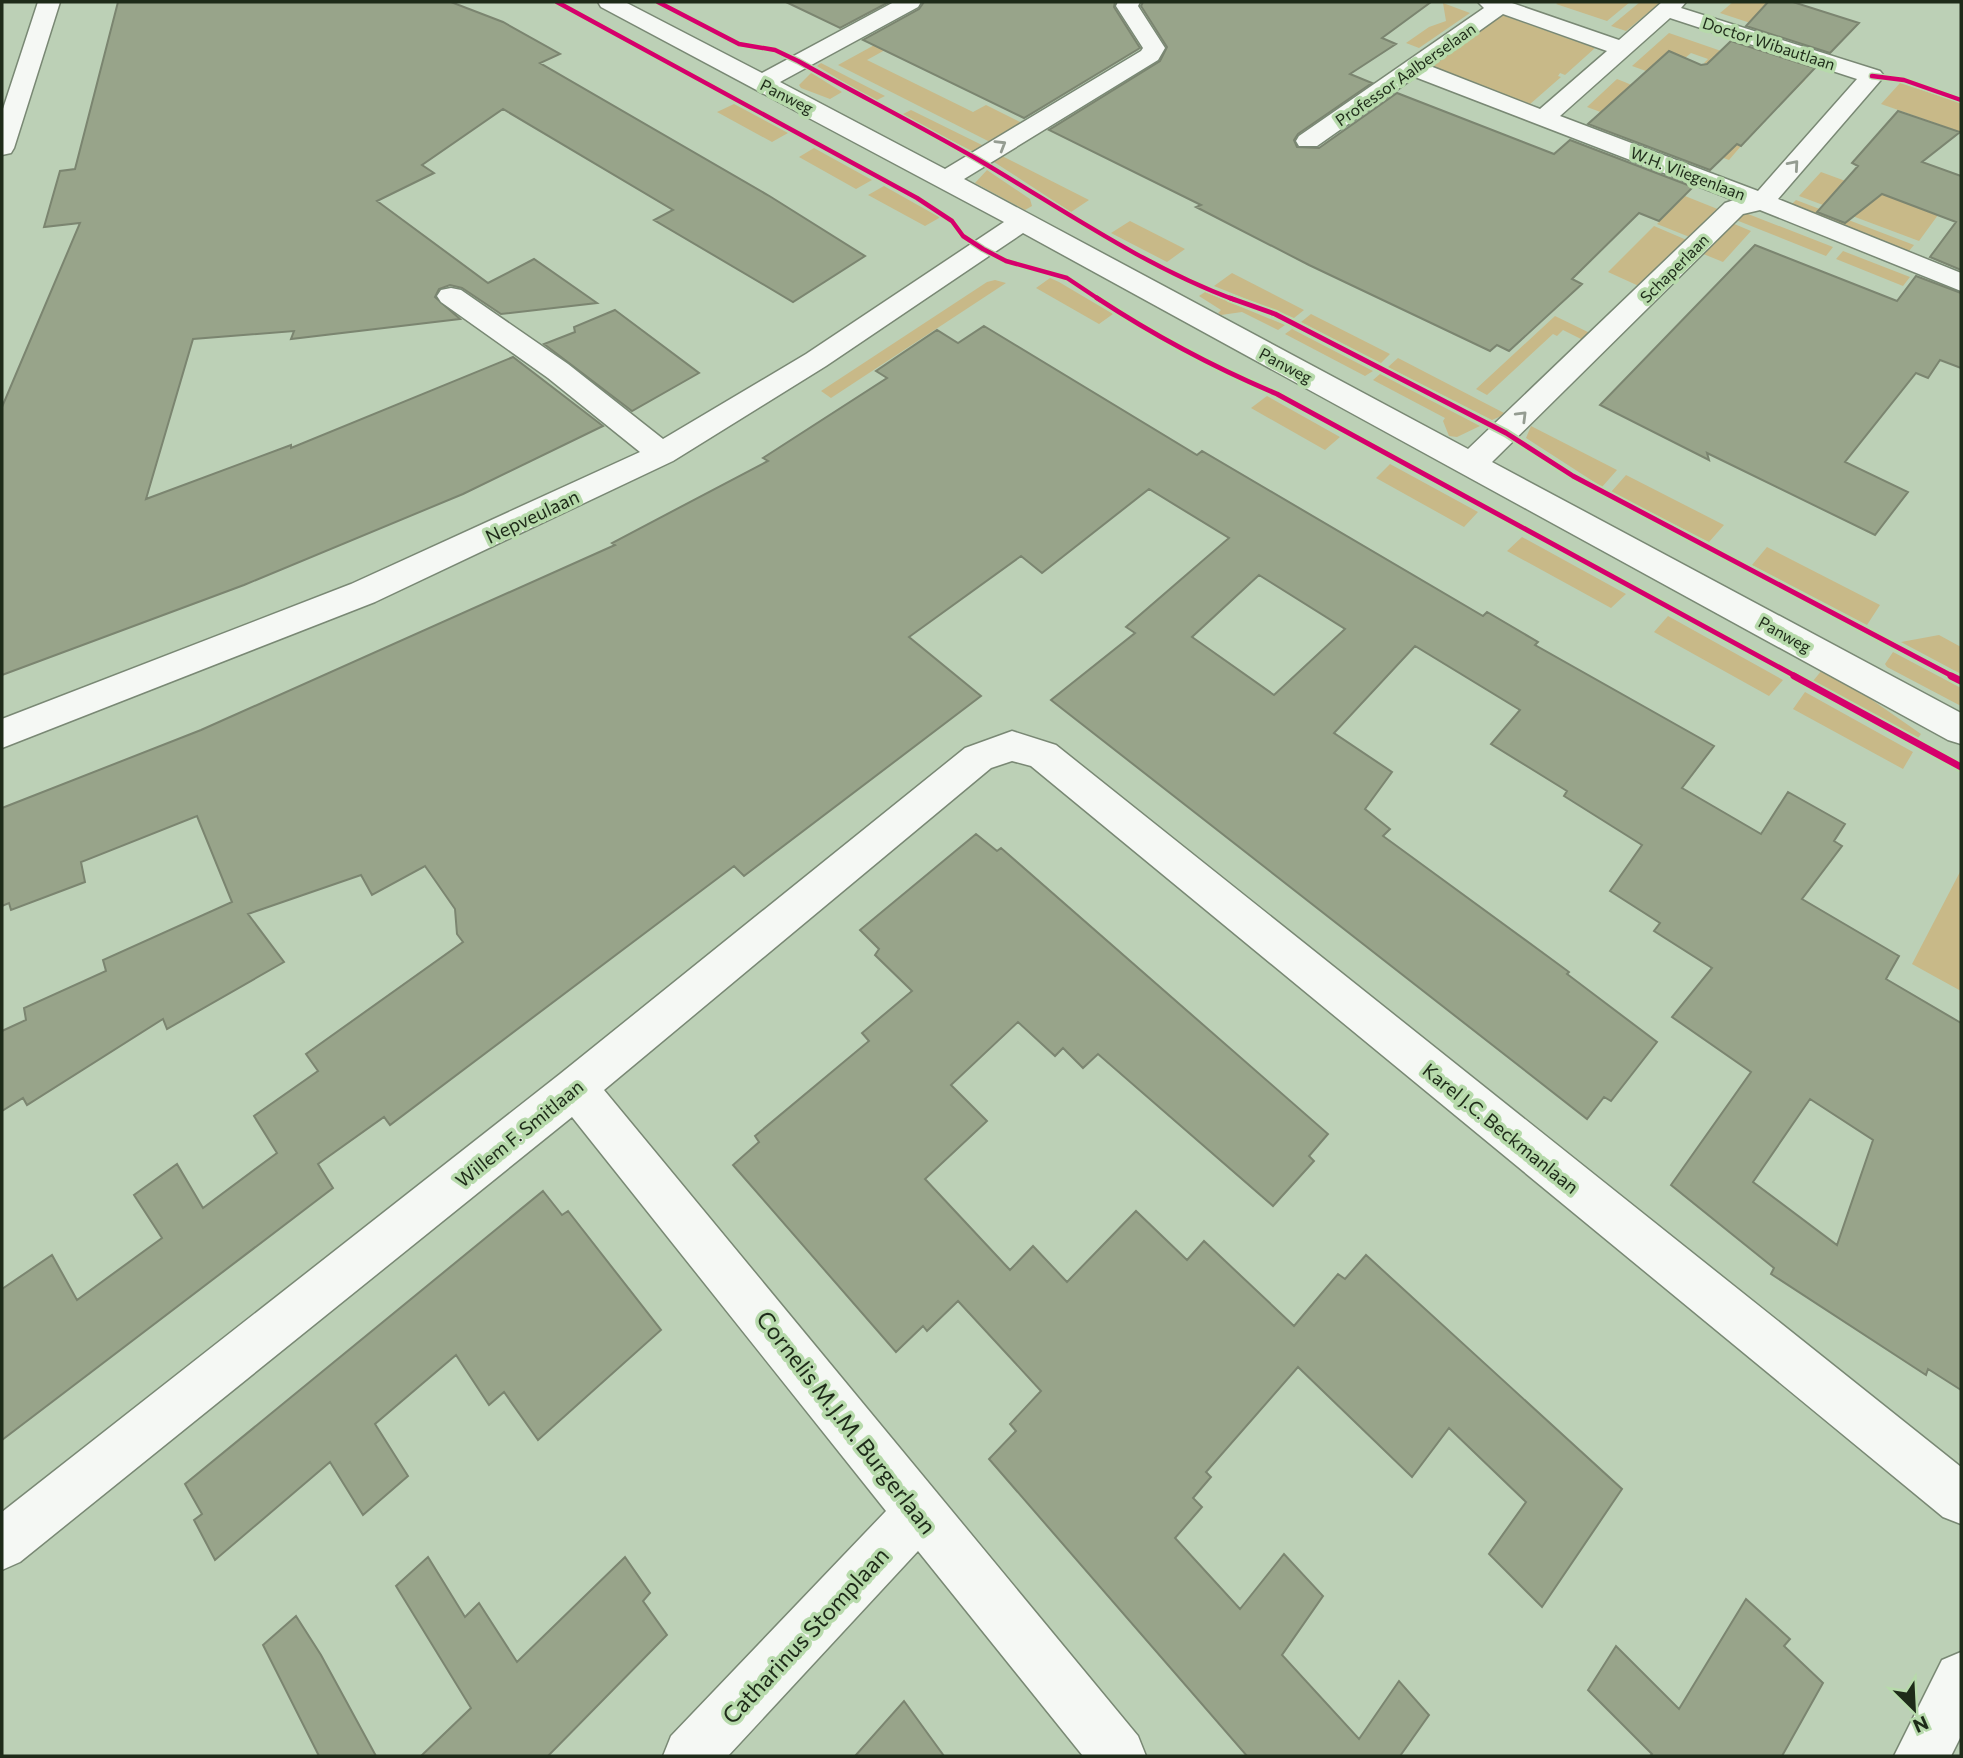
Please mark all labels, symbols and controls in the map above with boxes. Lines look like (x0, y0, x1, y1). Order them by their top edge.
street label: Doctor Wibautlaan (1700, 13, 1838, 73)
street label: Professor Aalberselaan (1331, 18, 1479, 130)
street label: Panweg (757, 75, 817, 118)
one-way arrow (994, 140, 1007, 153)
street label: W.H. Vliegenlaan (1628, 142, 1748, 204)
one-way arrow (1786, 160, 1798, 173)
street label: Schaperlaan (1636, 230, 1712, 306)
street label: Panweg (1256, 343, 1316, 387)
one-way arrow (1513, 412, 1526, 425)
street label: Nepveulaan (481, 484, 583, 548)
street label: Panweg (1755, 612, 1815, 656)
street label: Karel J.C. Beckmanlaan (1418, 1058, 1584, 1198)
street label: Willem F. Smitlaan (451, 1074, 587, 1192)
street label: Cornelis M.J.M. Burgerlaan (751, 1305, 943, 1539)
street label: Catharinus Stomplaan (716, 1541, 894, 1729)
north arrow (1879, 1674, 1949, 1744)
text: N (1910, 1712, 1932, 1738)

